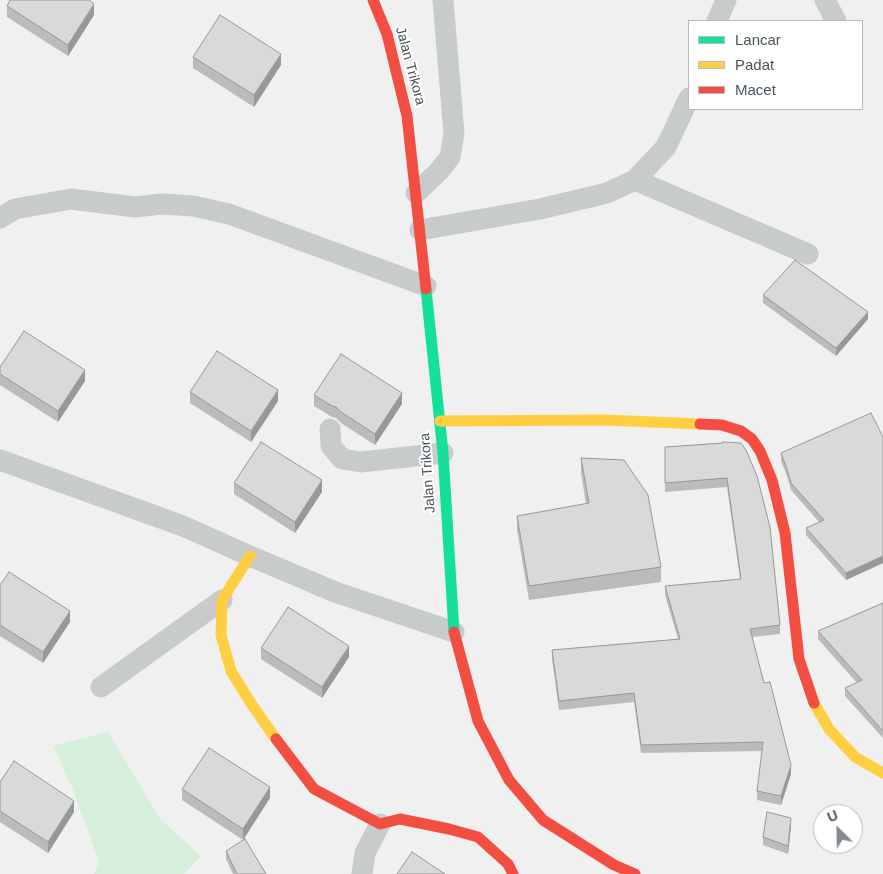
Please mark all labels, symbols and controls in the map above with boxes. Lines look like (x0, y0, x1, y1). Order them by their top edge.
legend (688, 20, 863, 110)
street label: Jalan Trikora (391, 25, 429, 107)
text: Lancar (735, 31, 781, 48)
text: Padat (735, 56, 774, 73)
text: Macet (735, 81, 776, 98)
street label: Jalan Trikora (417, 432, 439, 514)
north arrow (813, 804, 863, 854)
text: U (825, 807, 840, 825)

